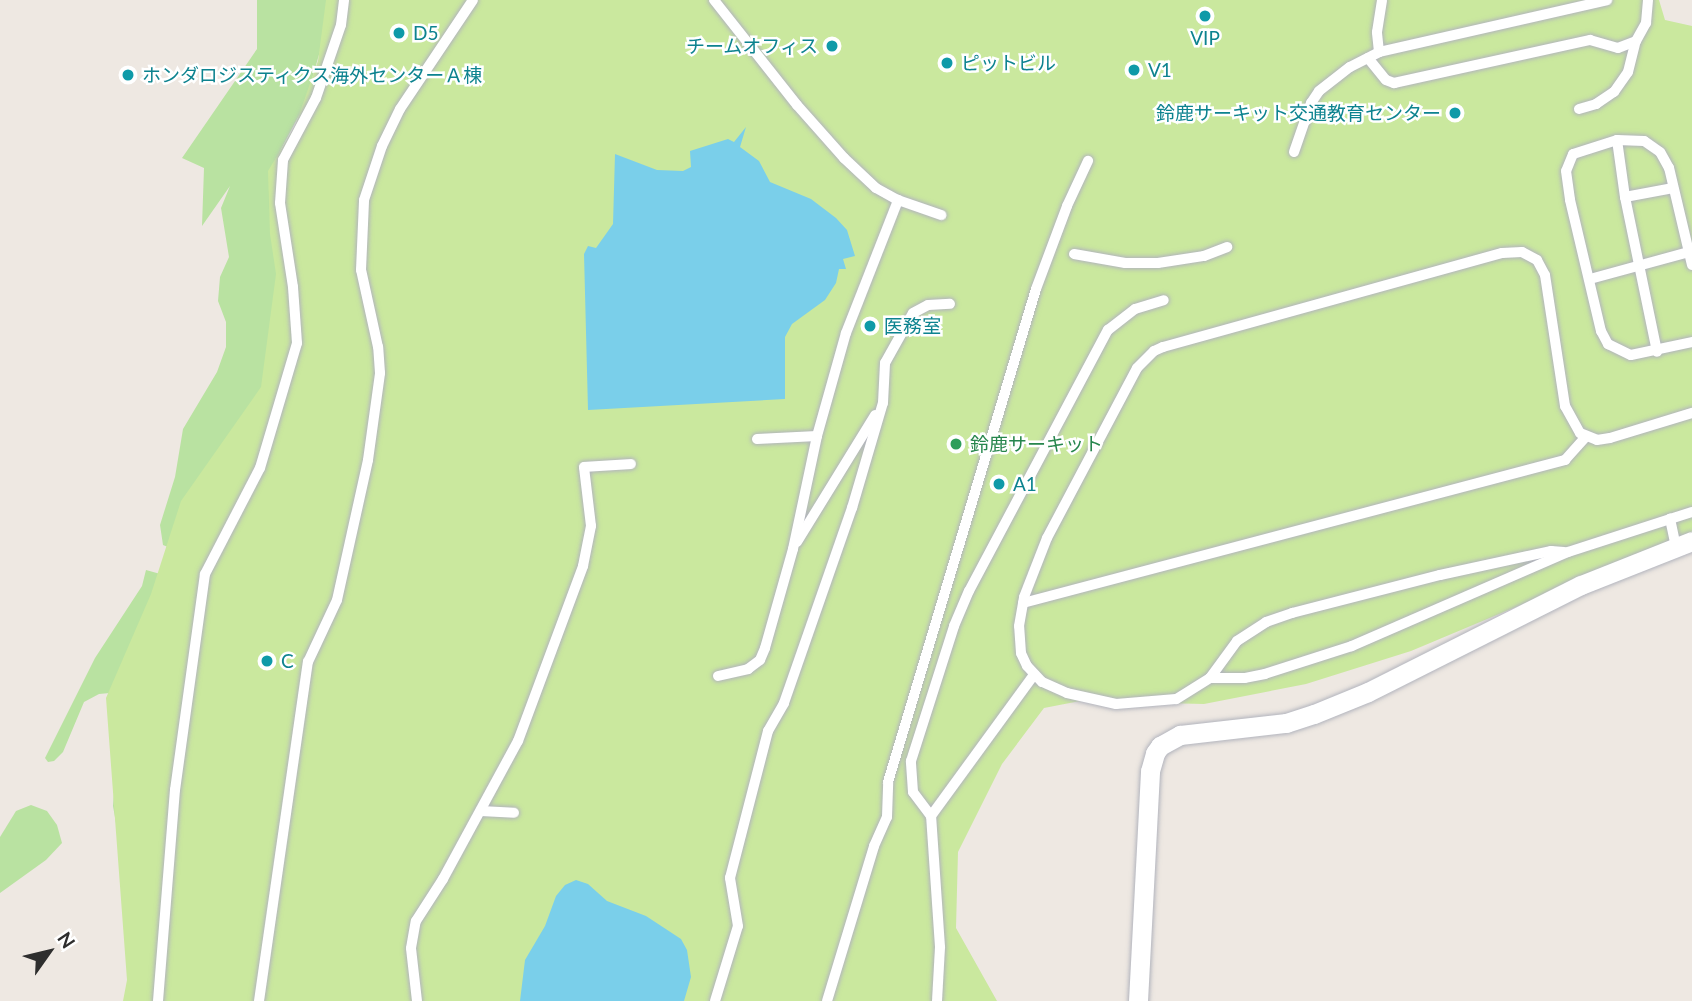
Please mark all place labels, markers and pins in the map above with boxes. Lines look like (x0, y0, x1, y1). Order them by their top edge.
marker: VIP (1197, 8, 1213, 24)
place label: D5 (413, 22, 438, 44)
marker: D5 (391, 25, 407, 41)
place label: VIP (1190, 27, 1220, 49)
place label: チームオフィス (685, 35, 818, 57)
marker: チームオフィス (824, 38, 840, 54)
place label: ピットビル (961, 52, 1056, 74)
marker: ピットビル (939, 55, 955, 71)
place label: V1 (1148, 59, 1172, 81)
marker: V1 (1126, 62, 1142, 78)
place label: ホンダロジスティクス海外センターＡ棟 (142, 64, 484, 86)
marker: ホンダロジスティクス海外センターＡ棟 (120, 67, 136, 83)
place label: 鈴鹿サーキット交通教育センター (1156, 102, 1441, 124)
marker: 鈴鹿サーキット交通教育センター (1447, 105, 1463, 121)
place label: 医務室 (884, 315, 941, 337)
marker: 医務室 (862, 318, 878, 334)
place label: 鈴鹿サーキット (970, 433, 1103, 455)
marker: 鈴鹿サーキット (948, 436, 964, 452)
place label: A1 (1013, 473, 1037, 495)
marker: A1 (991, 476, 1007, 492)
place label: C (281, 650, 294, 672)
marker: C (259, 653, 275, 669)

